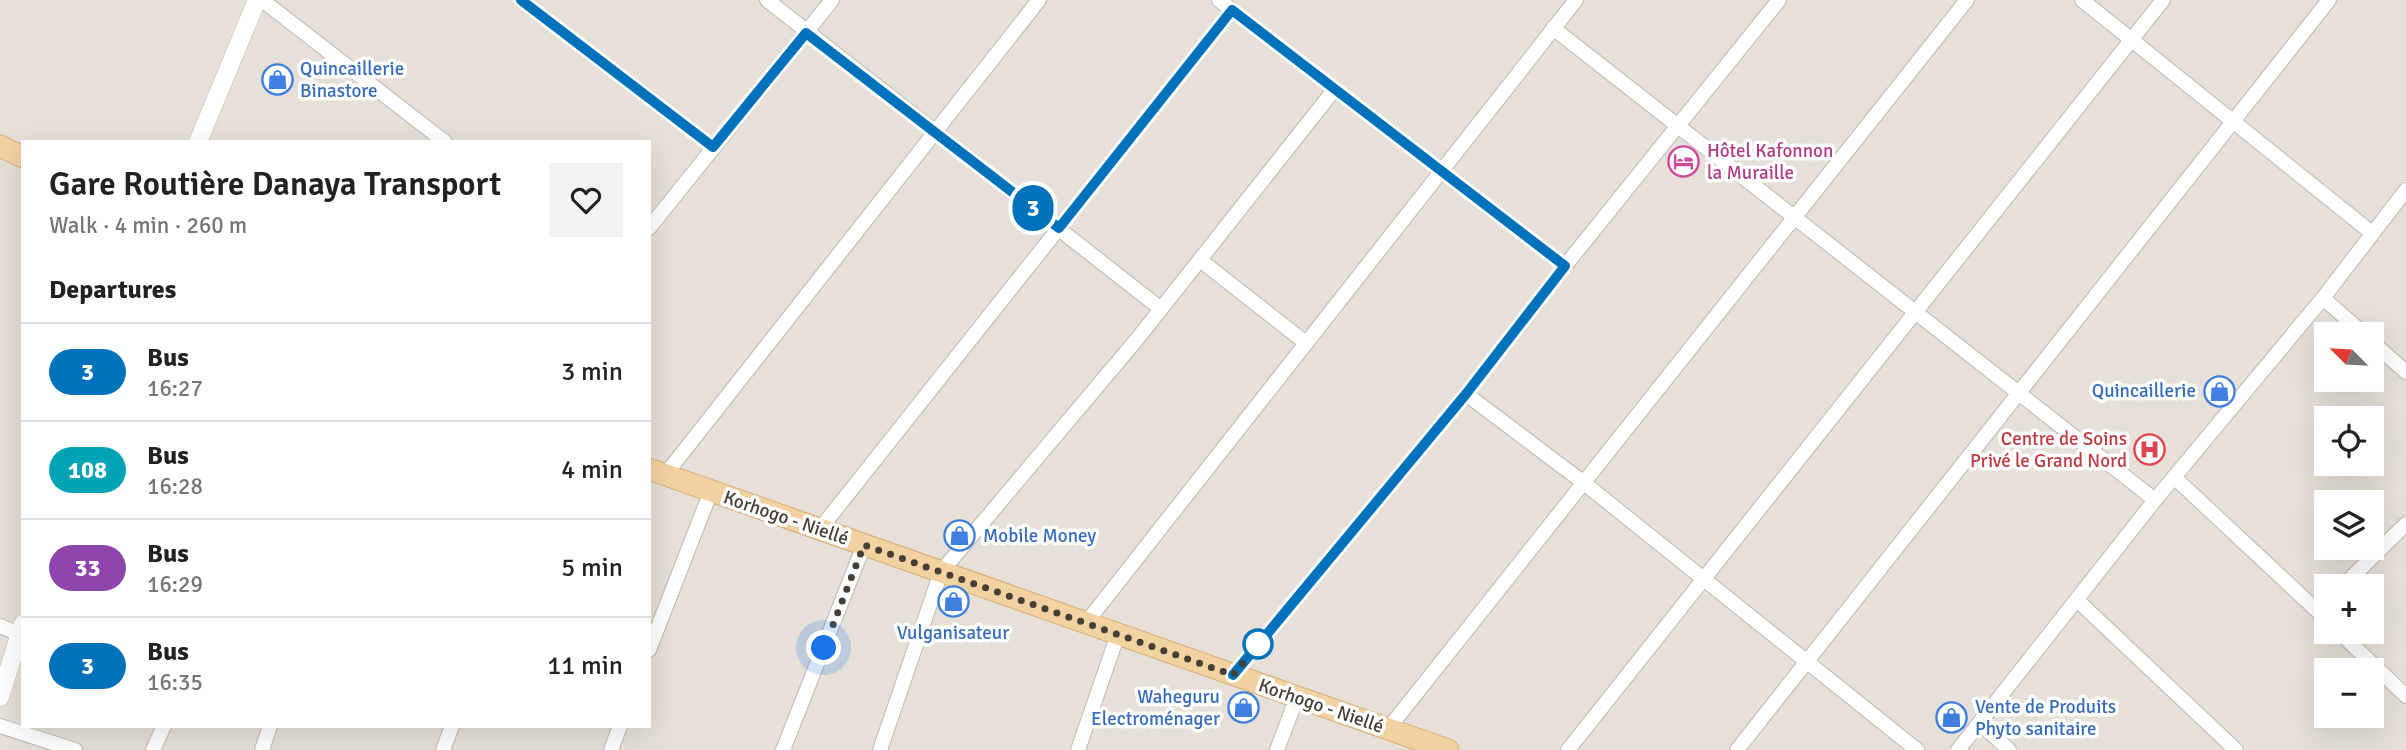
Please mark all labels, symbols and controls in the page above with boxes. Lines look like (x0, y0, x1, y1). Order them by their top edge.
place label: Quincaillerie Binastore (300, 57, 404, 103)
shop icon: Quincaillerie Binastore (260, 63, 294, 97)
place label: Hôtel Kafonnon la Muraille (1707, 139, 1833, 185)
hotel icon: Hôtel Kafonnon la Muraille (1667, 145, 1701, 179)
button: heart (549, 163, 623, 237)
text: Gare Routière Danaya Transport (49, 164, 501, 205)
line badge: 3 (1010, 185, 1056, 231)
text: 3 (1027, 193, 1039, 223)
text: Walk · 4 min · 260 m (49, 211, 247, 240)
text: Departures (49, 274, 176, 306)
north arrow (2314, 322, 2384, 392)
map controls (2314, 322, 2384, 728)
text: Bus (147, 342, 189, 374)
text: 3 min (561, 356, 623, 388)
text: 3 (81, 357, 94, 387)
text: 16:27 (147, 374, 203, 403)
shop icon: Quincaillerie (2202, 374, 2236, 408)
place label: Quincaillerie (2092, 379, 2196, 403)
button: locate (2314, 406, 2384, 476)
place label: Centre de Soins Privé le Grand Nord (1970, 427, 2127, 473)
hospital icon: Centre de Soins Privé le Grand Nord (2133, 433, 2167, 467)
text: Bus (147, 440, 189, 472)
text: 4 min (561, 454, 623, 486)
text: 108 (68, 455, 107, 485)
text: 16:28 (147, 472, 203, 501)
street label: Korhogo - Niellé (720, 485, 852, 551)
button: layers (2314, 490, 2384, 560)
shop icon: Mobile Money (943, 519, 977, 553)
place label: Mobile Money (983, 524, 1096, 548)
text: Bus (147, 538, 189, 570)
text: 5 min (561, 552, 623, 584)
text: 33 (75, 553, 100, 583)
text: 16:29 (147, 570, 203, 599)
button: + (2314, 574, 2384, 644)
shop icon: Vulganisateur (936, 585, 970, 619)
place label: Vulganisateur (897, 621, 1009, 645)
unlabelled marker (1243, 629, 1273, 659)
your location (806, 630, 841, 665)
text: Bus (147, 636, 189, 668)
text: 11 min (547, 650, 623, 682)
text: 3 (81, 651, 94, 681)
button: − (2314, 658, 2384, 728)
text: 16:35 (147, 668, 203, 697)
street label: Korhogo - Niellé (1255, 673, 1387, 739)
place label: Waheguru Electroménager (1091, 685, 1220, 731)
shop icon: Waheguru Electroménager (1226, 691, 1260, 725)
place label: Vente de Produits Phyto sanitaire (1975, 695, 2116, 741)
shop icon: Vente de Produits Phyto sanitaire (1935, 701, 1969, 735)

